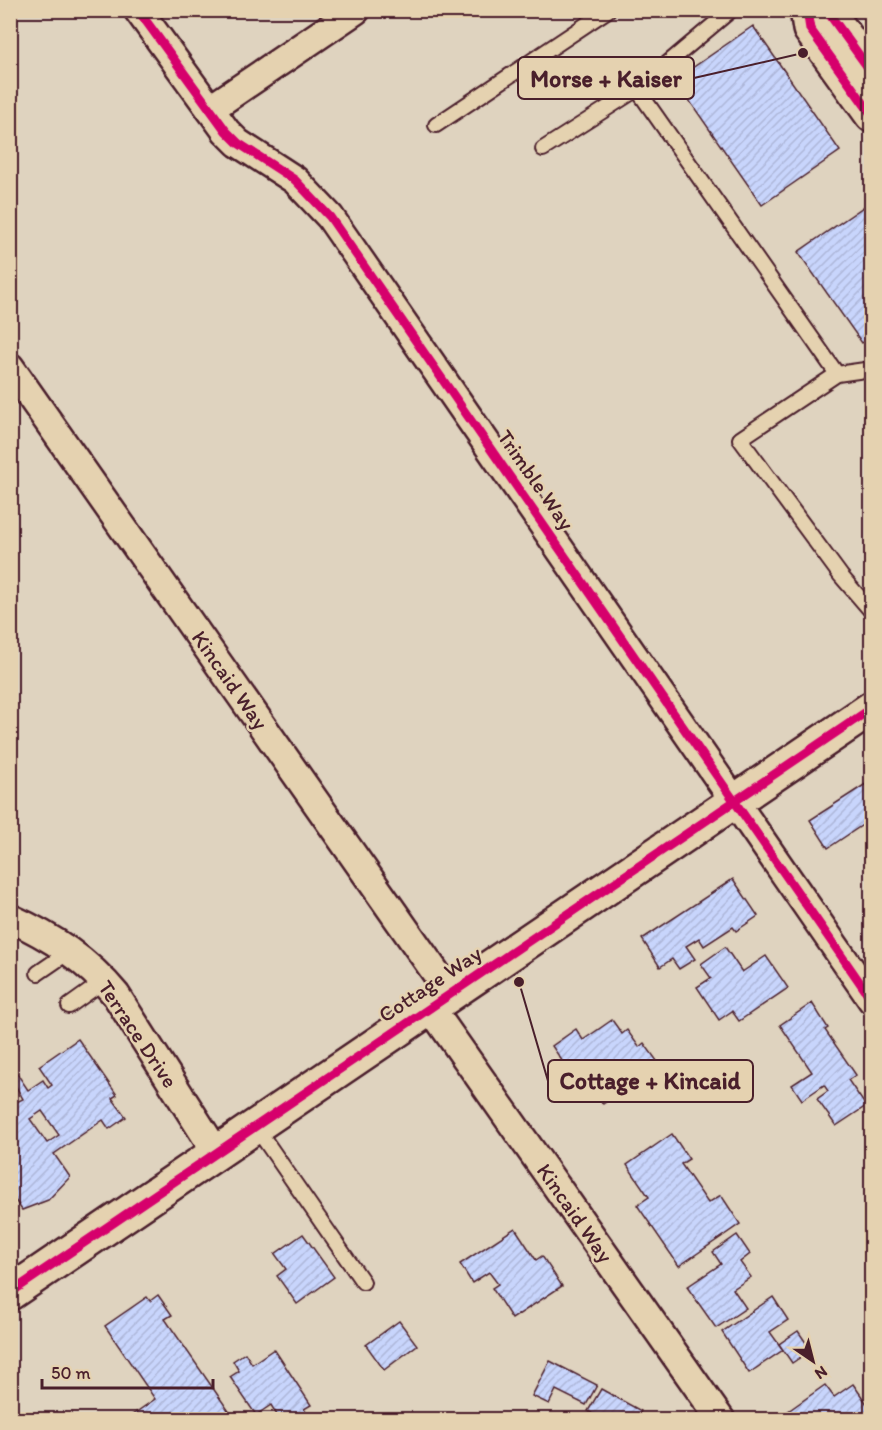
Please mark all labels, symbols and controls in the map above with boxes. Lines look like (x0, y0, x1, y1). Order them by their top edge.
callout: Morse + Kaiser (518, 57, 694, 99)
text: Morse + Kaiser (530, 64, 683, 93)
street label: Trimble Way (492, 425, 581, 536)
street label: Kincaid Way (186, 625, 274, 735)
street label: Cottage Way (373, 939, 487, 1028)
street label: Terrace Drive (92, 975, 184, 1093)
callout: Cottage + Kincaid (548, 1060, 753, 1102)
text: Cottage + Kincaid (559, 1066, 741, 1096)
street label: Kincaid Way (531, 1158, 619, 1268)
north arrow (783, 1331, 843, 1391)
scale bar (42, 1352, 213, 1390)
text: 50 m (51, 1362, 91, 1384)
text: N (811, 1362, 831, 1384)

